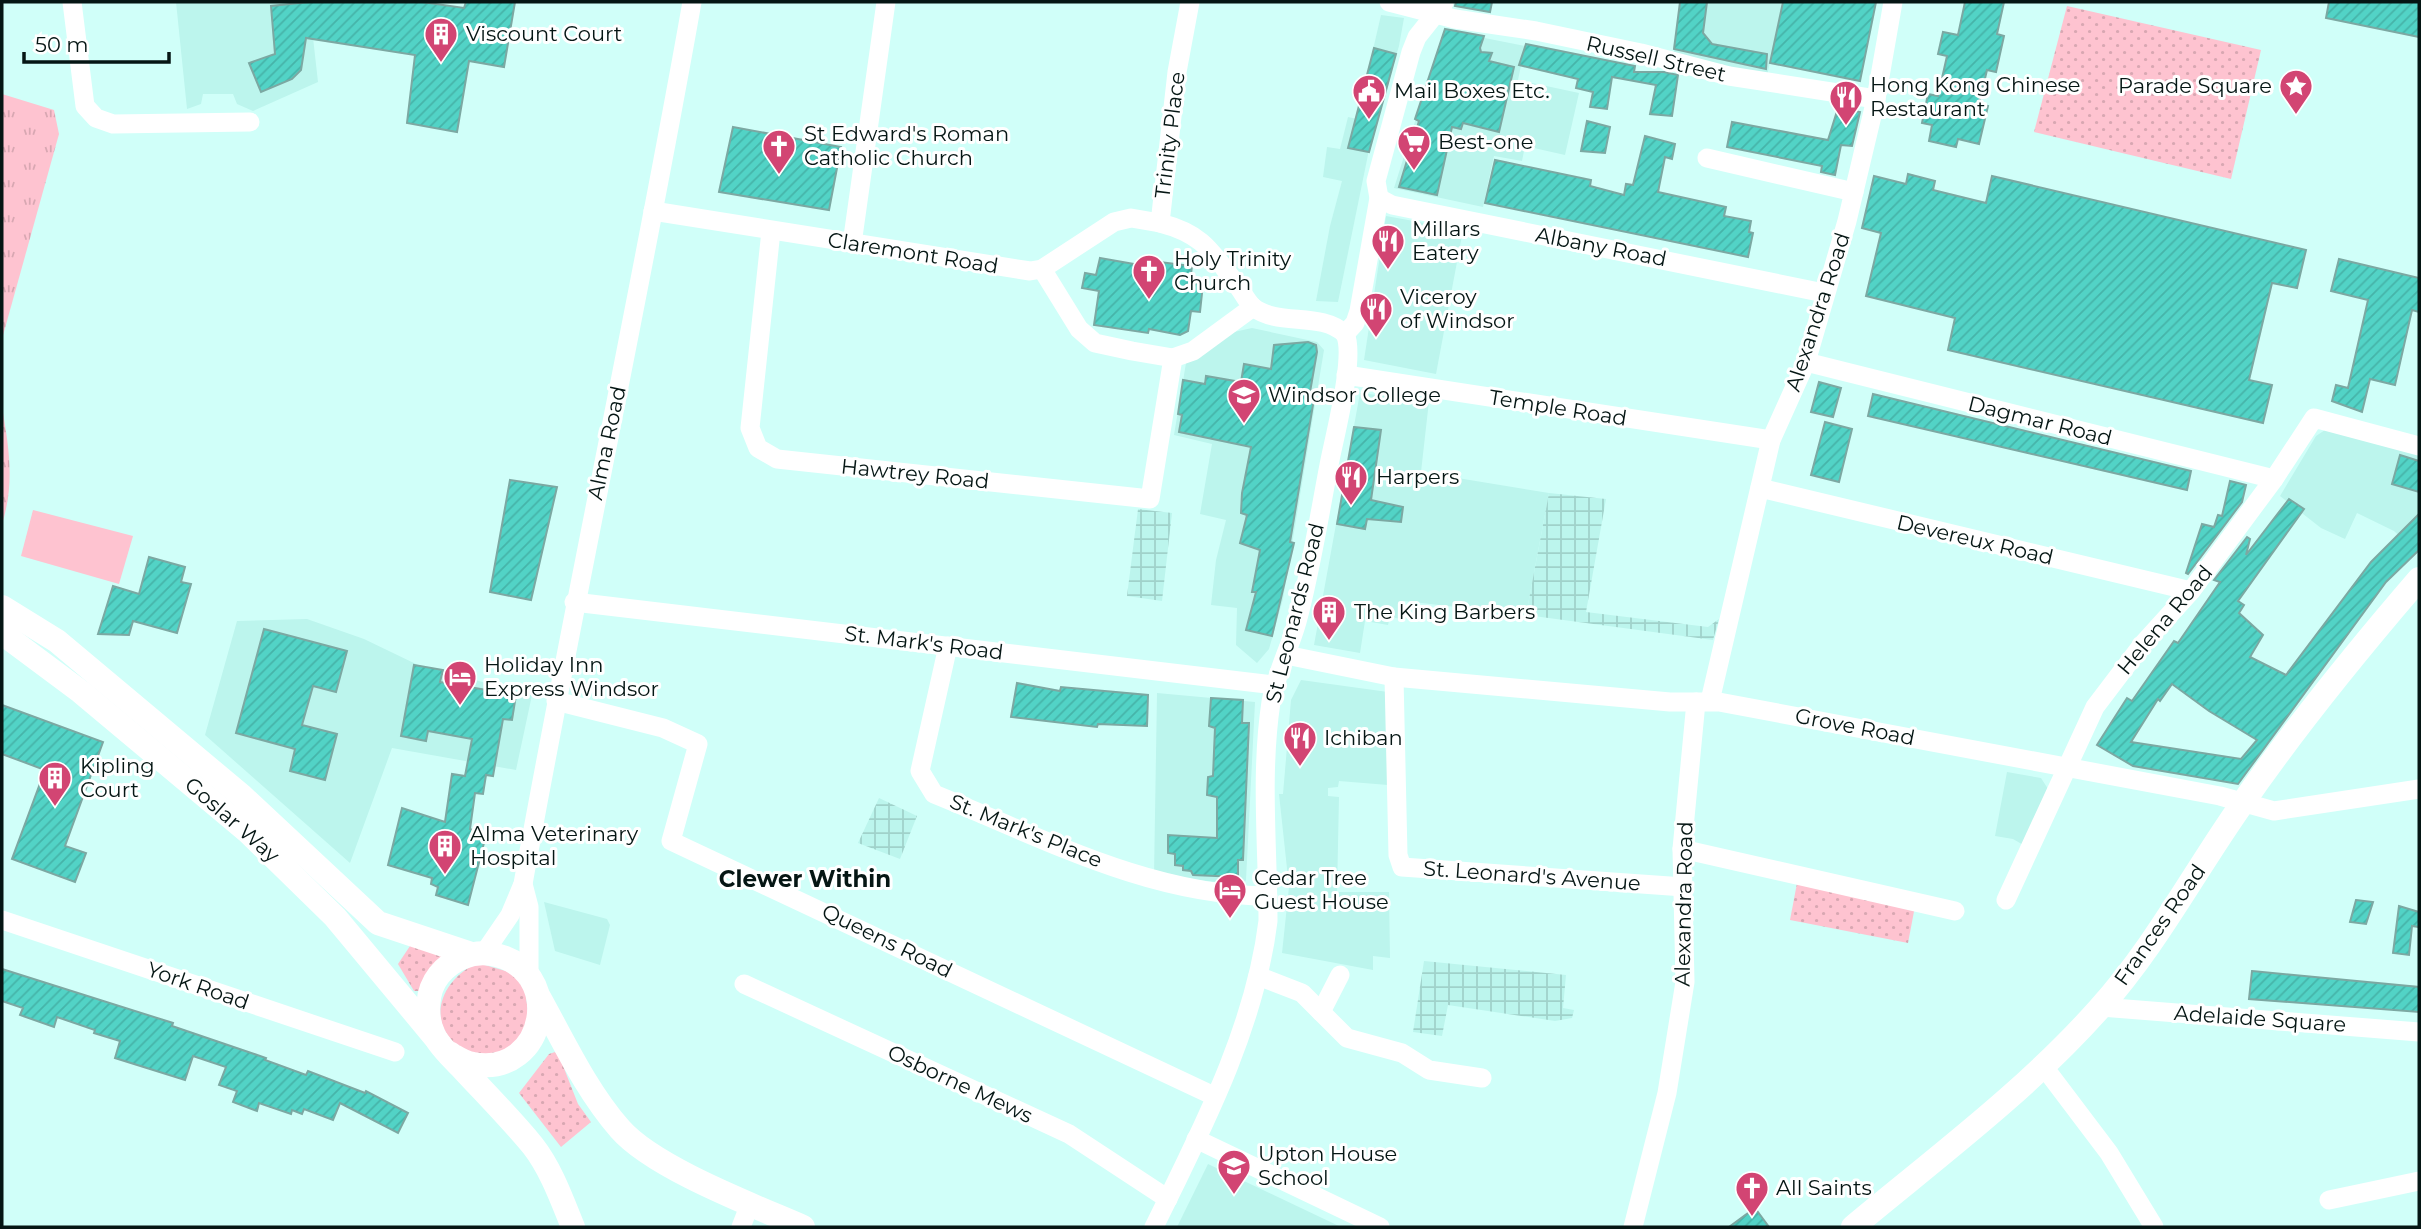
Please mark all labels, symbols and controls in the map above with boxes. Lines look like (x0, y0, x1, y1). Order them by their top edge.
building icon: Viscount Court (422, 15, 460, 64)
scale bar (24, 21, 170, 65)
place label: Viscount Court (466, 21, 622, 46)
street label: Russell Street (1584, 30, 1728, 87)
text: 50 m (35, 32, 89, 57)
place icon: Parade Square (2277, 67, 2315, 116)
street label: Trinity Place (1149, 70, 1190, 200)
public building icon: Mail Boxes Etc. (1350, 72, 1388, 121)
place label: Hong Kong Chinese Restaurant (1870, 72, 2081, 121)
place label: Parade Square (2118, 73, 2272, 98)
place label: Mail Boxes Etc. (1394, 78, 1550, 103)
restaurant icon: Hong Kong Chinese Restaurant (1827, 78, 1865, 127)
place label: St Edward's Roman Catholic Church (804, 121, 1009, 170)
supermarket icon: Best-one (1395, 123, 1433, 172)
church icon: St Edward's Roman Catholic Church (760, 127, 798, 176)
place label: Best-one (1438, 129, 1533, 154)
place label: Millars Eatery (1412, 216, 1480, 265)
restaurant icon: Millars Eatery (1369, 222, 1407, 271)
street label: Albany Road (1534, 222, 1669, 271)
street label: Claremont Road (826, 227, 1000, 278)
street label: Alexandra Road (1780, 229, 1855, 394)
place label: Holy Trinity Church (1174, 246, 1292, 295)
church icon: Holy Trinity Church (1130, 252, 1168, 301)
place label: Viceroy of Windsor (1400, 284, 1515, 333)
restaurant icon: Viceroy of Windsor (1357, 290, 1395, 339)
school or university icon: Windsor College (1225, 376, 1263, 425)
place label: Windsor College (1268, 382, 1441, 407)
street label: Alma Road (582, 384, 631, 502)
street label: Temple Road (1488, 384, 1629, 431)
street label: Dagmar Road (1965, 391, 2115, 451)
street label: Hawtrey Road (840, 453, 990, 494)
restaurant icon: Harpers (1332, 458, 1370, 507)
place label: Harpers (1376, 464, 1459, 489)
street label: Devereux Road (1894, 509, 2056, 570)
street label: St Leonards Road (1260, 520, 1329, 705)
street label: Helena Road (2112, 560, 2218, 679)
building icon: The King Barbers (1310, 593, 1348, 642)
place label: The King Barbers (1354, 599, 1535, 624)
street label: St. Mark's Road (843, 620, 1005, 665)
place label: Holiday Inn Express Windsor (484, 652, 659, 701)
hotel icon: Holiday Inn Express Windsor (441, 658, 479, 707)
street label: Grove Road (1793, 703, 1917, 750)
restaurant icon: Ichiban (1281, 719, 1319, 768)
place label: Ichiban (1324, 725, 1403, 750)
place label: Kipling Court (80, 753, 155, 802)
building icon: Kipling Court (36, 759, 74, 808)
street label: Goslar Way (180, 772, 285, 868)
street label: St. Mark's Place (946, 789, 1106, 873)
place label: Alma Veterinary Hospital (470, 821, 639, 870)
street label: Alexandra Road (1670, 821, 1697, 987)
building icon: Alma Veterinary Hospital (426, 827, 464, 876)
street label: St. Leonard's Avenue (1422, 855, 1642, 896)
street label: Frances Road (2109, 859, 2211, 990)
district label: Clewer Within (719, 865, 891, 893)
place label: Cedar Tree Guest House (1254, 865, 1389, 914)
hotel icon: Cedar Tree Guest House (1211, 871, 1249, 920)
street label: Queens Road (818, 898, 956, 983)
street label: York Road (144, 956, 253, 1015)
street label: Adelaide Square (2173, 1000, 2347, 1037)
street label: Osborne Mews (884, 1039, 1037, 1128)
place label: Upton House School (1258, 1141, 1397, 1190)
school or university icon: Upton House School (1215, 1147, 1253, 1196)
church icon: All Saints (1733, 1169, 1771, 1218)
place label: All Saints (1776, 1175, 1872, 1200)

